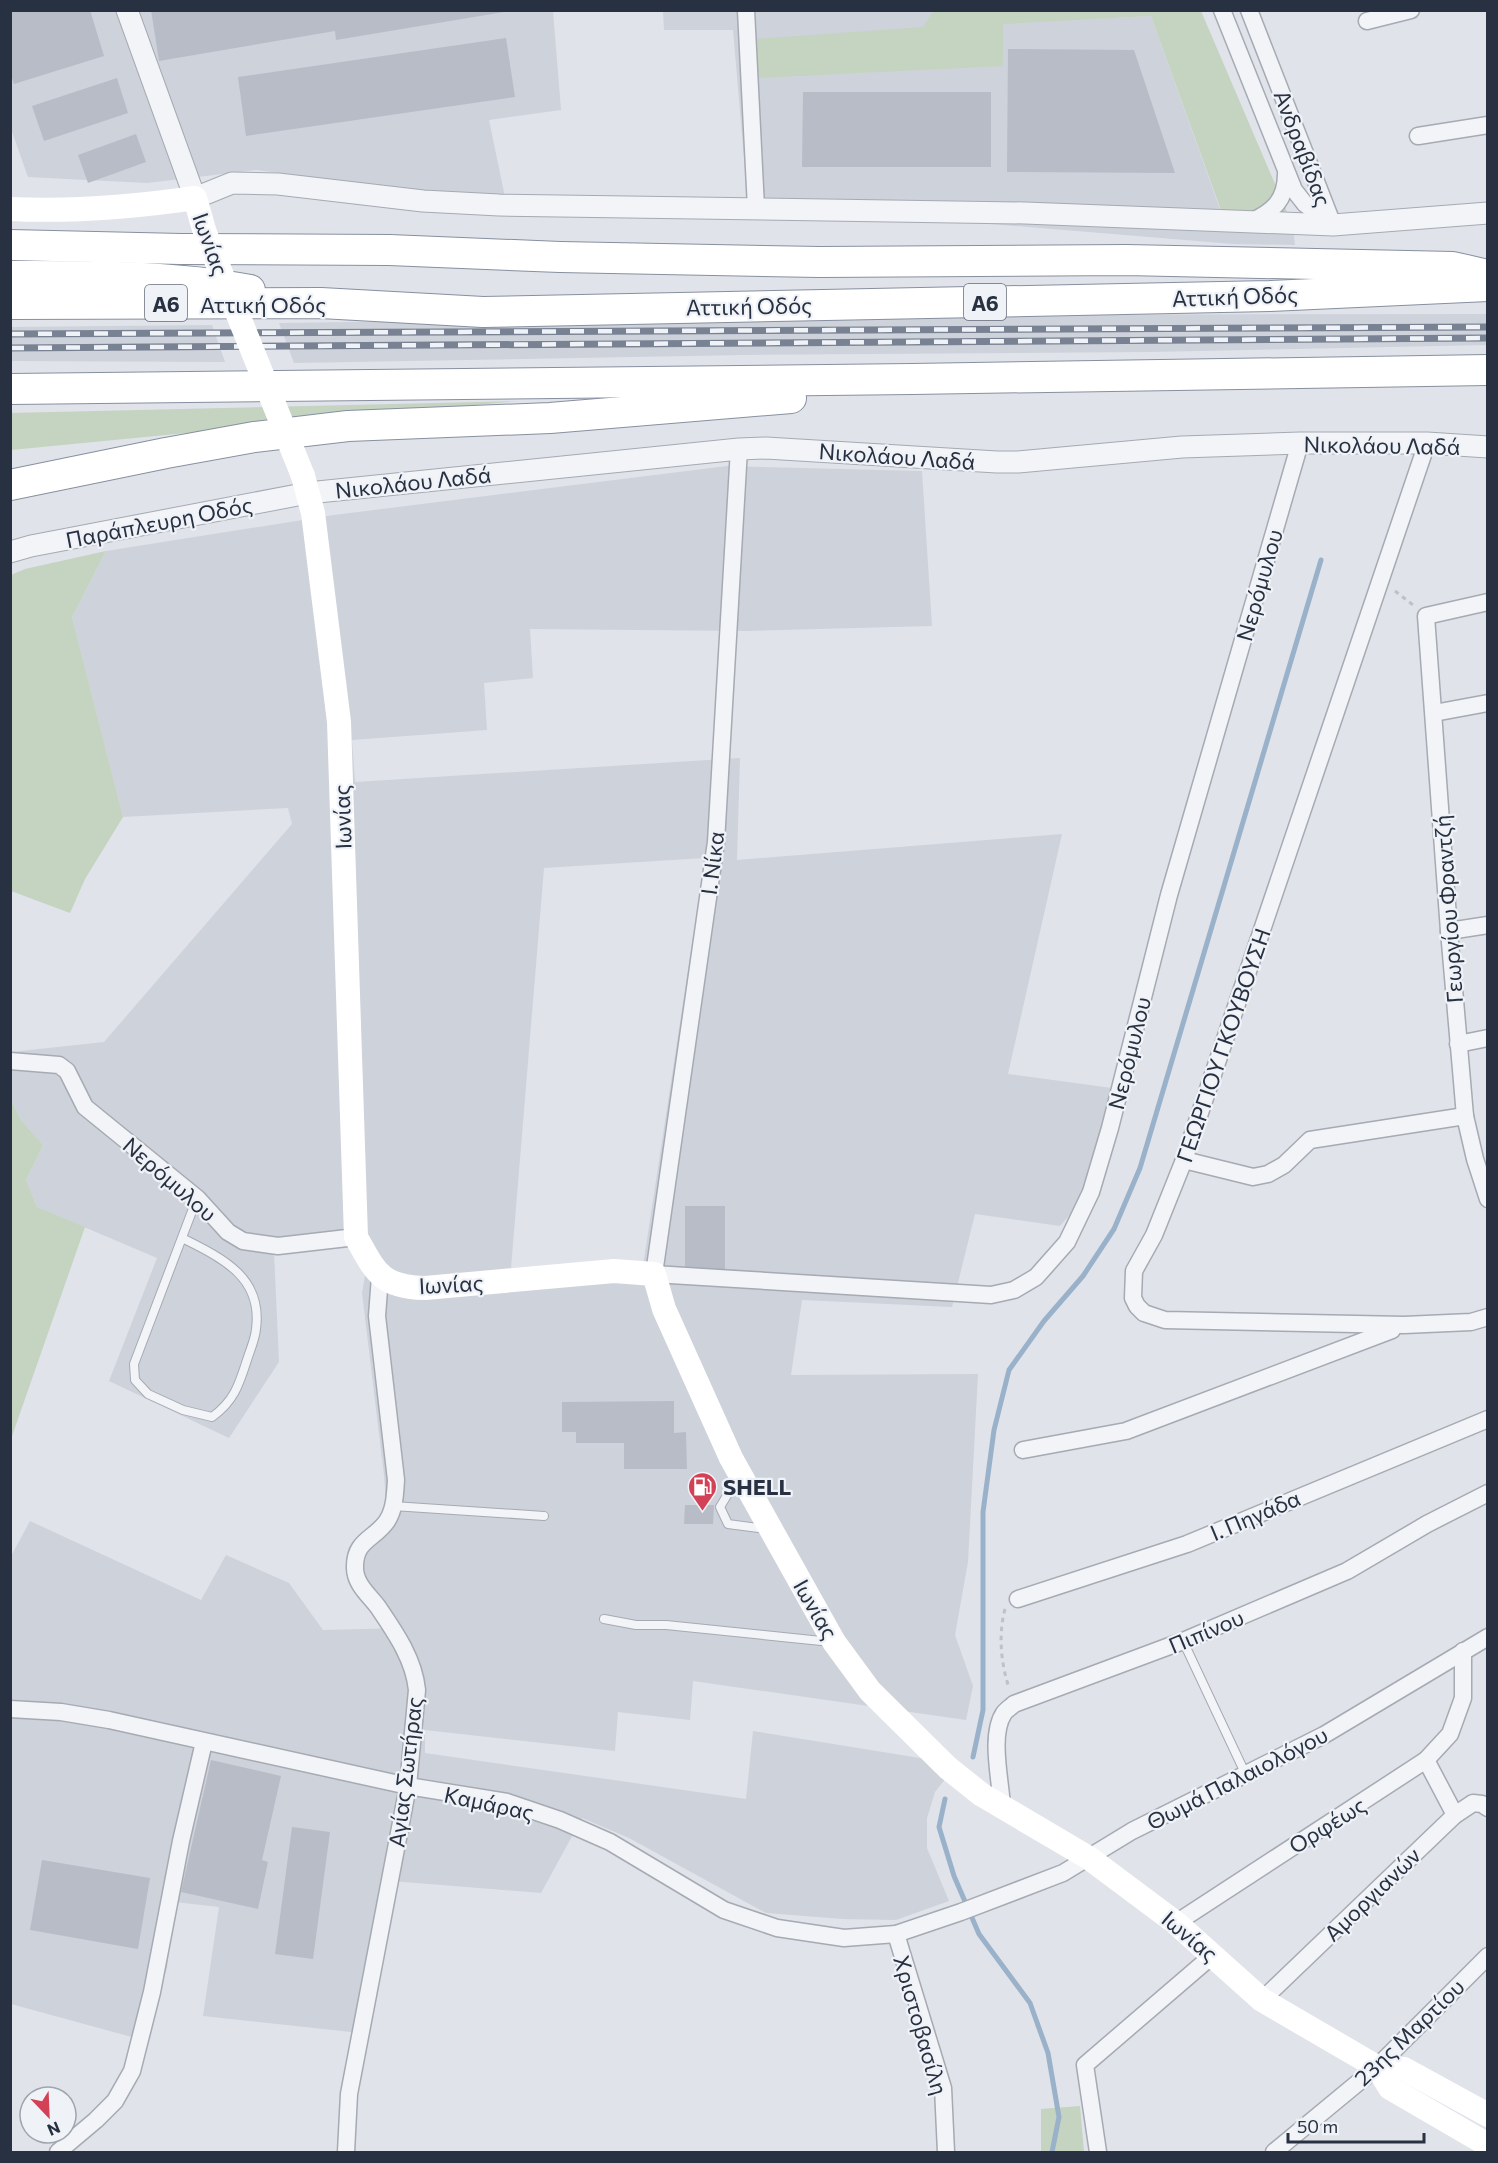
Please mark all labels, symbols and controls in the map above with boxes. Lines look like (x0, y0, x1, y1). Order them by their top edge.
street label: Ανδραβίδας (1269, 86, 1337, 210)
street label: Ιωνίας (187, 209, 235, 279)
street label: Αττική Οδός (1171, 280, 1299, 312)
road number: Α6 (964, 284, 1006, 320)
road number: Α6 (145, 285, 187, 321)
street label: Αττική Οδός (200, 291, 326, 318)
street label: Αττική Οδός (686, 291, 812, 321)
street label: Νικολάου Λαδά (1303, 430, 1461, 460)
street label: Νικολάου Λαδά (818, 437, 976, 475)
street label: Νικολάου Λαδά (334, 460, 492, 504)
street label: Παράπλευρη Οδός (63, 491, 255, 553)
street label: Νερόμυλου (1230, 526, 1288, 644)
street label: Ιωνίας (327, 784, 357, 850)
street label: Γεωργίου Φραντζή (1428, 814, 1468, 1004)
street label: Ι. Νίκα (695, 830, 729, 896)
street label: ΓΕΩΡΓΙΟΥ ΓΚΟΥΒΟΥΣΗ (1170, 924, 1276, 1166)
street label: Νερόμυλου (1102, 994, 1156, 1112)
street label: Νερόμυλου (118, 1131, 222, 1227)
street label: Ιωνίας (418, 1269, 484, 1299)
fuel station icon: SHELL (686, 1470, 718, 1512)
place label: SHELL (723, 1473, 792, 1500)
street label: Ι. Πηγάδα (1206, 1484, 1304, 1546)
street label: Ιωνίας (788, 1574, 844, 1644)
street label: Πιπίνου (1164, 1603, 1248, 1659)
street label: Αγίας Σωτήρας (382, 1695, 428, 1849)
street label: Θωμά Παλαιολόγου (1142, 1721, 1332, 1835)
street label: Καμάρας (442, 1780, 536, 1826)
street label: Ορφέως (1284, 1791, 1370, 1859)
street label: Αμοργιανών (1318, 1841, 1426, 1947)
street label: Ιωνίας (1157, 1905, 1223, 1967)
street label: Χριστοβασίλη (888, 1952, 954, 2098)
street label: 23ης Μαρτίου (1348, 1973, 1470, 2091)
north arrow (18, 2085, 78, 2145)
scale bar (1288, 2106, 1424, 2144)
text: 50 m (1297, 2115, 1338, 2137)
text: N (45, 2118, 63, 2140)

